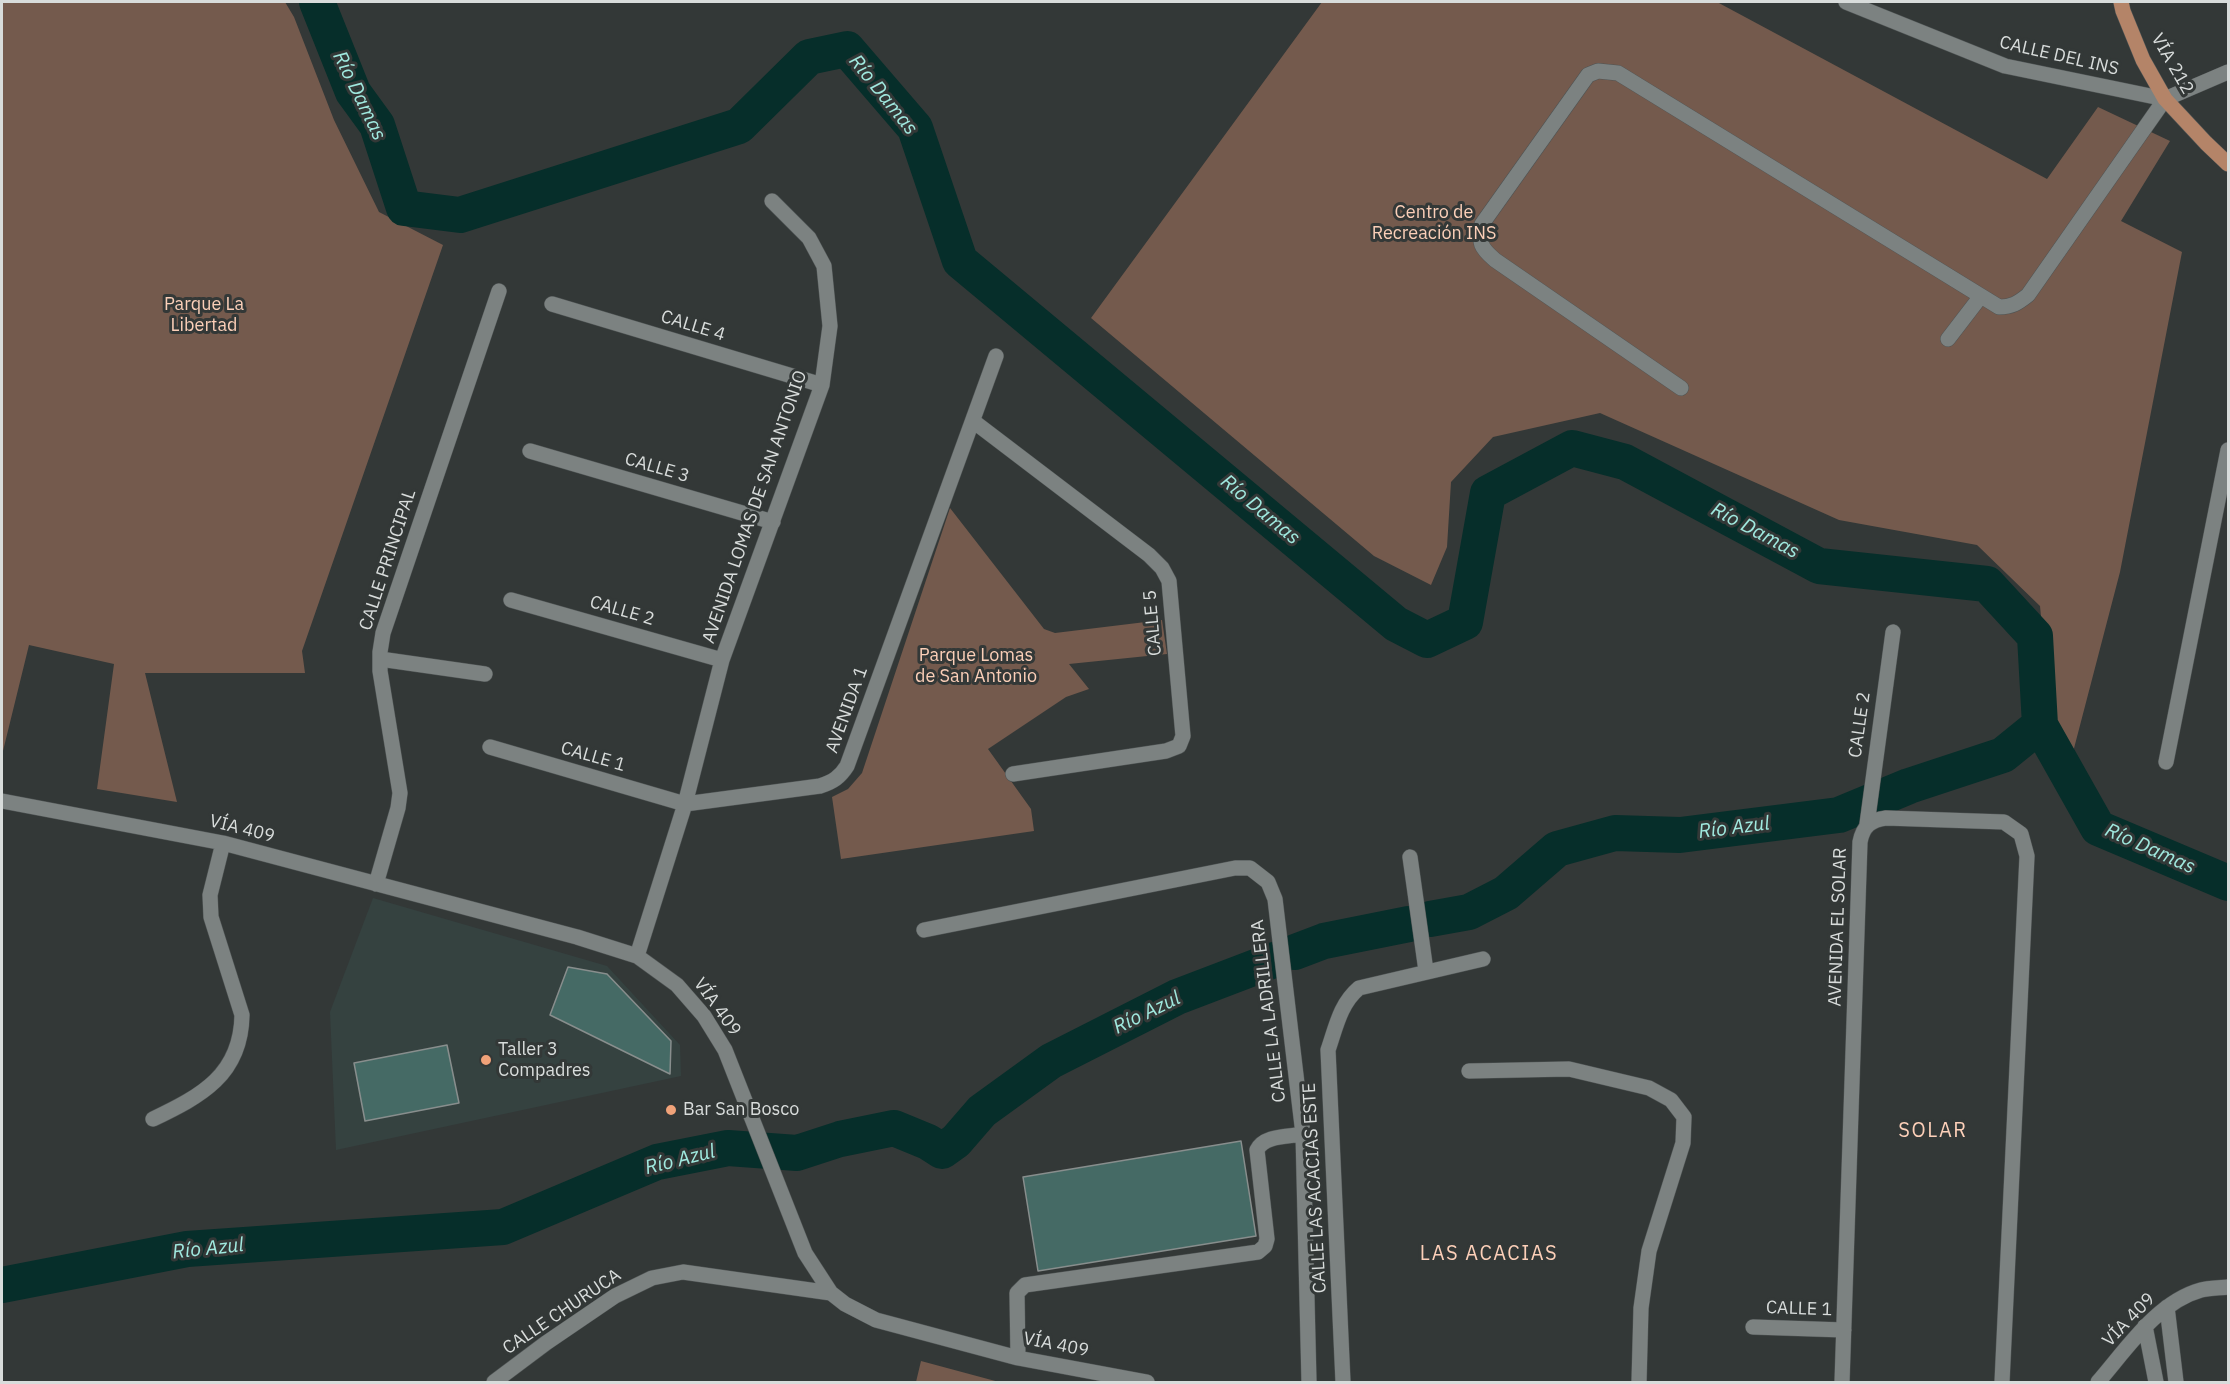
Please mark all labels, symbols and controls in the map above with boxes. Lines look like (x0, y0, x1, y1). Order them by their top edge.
street label: VÍA 212 (2146, 30, 2198, 98)
street label: CALLE DEL INS (1997, 32, 2121, 80)
water label: Río Damas (327, 47, 391, 145)
water label: Río Damas (843, 50, 923, 140)
park label: Centro de Recreación INS (1372, 202, 1496, 244)
park label: Parque La Libertad (164, 294, 244, 336)
street label: CALLE 4 (658, 306, 728, 346)
street label: AVENIDA LOMAS DE SAN ANTONIO (698, 368, 812, 646)
street label: CALLE 3 (622, 448, 692, 488)
water label: Río Damas (1215, 470, 1305, 550)
street label: CALLE PRINCIPAL (355, 487, 421, 633)
water label: Río Damas (1707, 498, 1803, 564)
street label: CALLE 5 (1139, 589, 1167, 657)
street label: CALLE 2 (587, 591, 657, 631)
park label: Parque Lomas de San Antonio (915, 645, 1037, 688)
street label: AVENIDA 1 (821, 664, 873, 756)
street label: CALLE 2 (1845, 691, 1875, 759)
street label: CALLE 1 (558, 737, 628, 777)
street label: VÍA 409 (207, 810, 277, 848)
water label: Río Azul (1697, 812, 1771, 844)
water label: Río Damas (2101, 818, 2199, 880)
street label: AVENIDA EL SOLAR (1824, 847, 1852, 1007)
street label: CALLE LA LADRILLERA (1247, 918, 1291, 1104)
street label: VÍA 409 (689, 974, 745, 1040)
water label: Río Azul (1110, 987, 1184, 1039)
place label: Taller 3 Compadres (498, 1039, 591, 1082)
marker: Taller 3 Compadres (479, 1053, 493, 1067)
street label: CALLE LAS ACACIAS ESTE (1299, 1082, 1331, 1294)
place label: Bar San Bosco (683, 1099, 799, 1121)
marker: Bar San Bosco (664, 1103, 678, 1117)
district label: SOLAR (1898, 1119, 1968, 1143)
water label: Río Azul (642, 1140, 718, 1180)
water label: Río Azul (171, 1233, 245, 1265)
district label: LAS ACACIAS (1420, 1242, 1558, 1266)
street label: CALLE CHURUCA (499, 1265, 625, 1359)
street label: VÍA 409 (2098, 1289, 2160, 1351)
street label: CALLE 1 (1765, 1297, 1833, 1321)
street label: VÍA 409 (1021, 1328, 1091, 1362)

